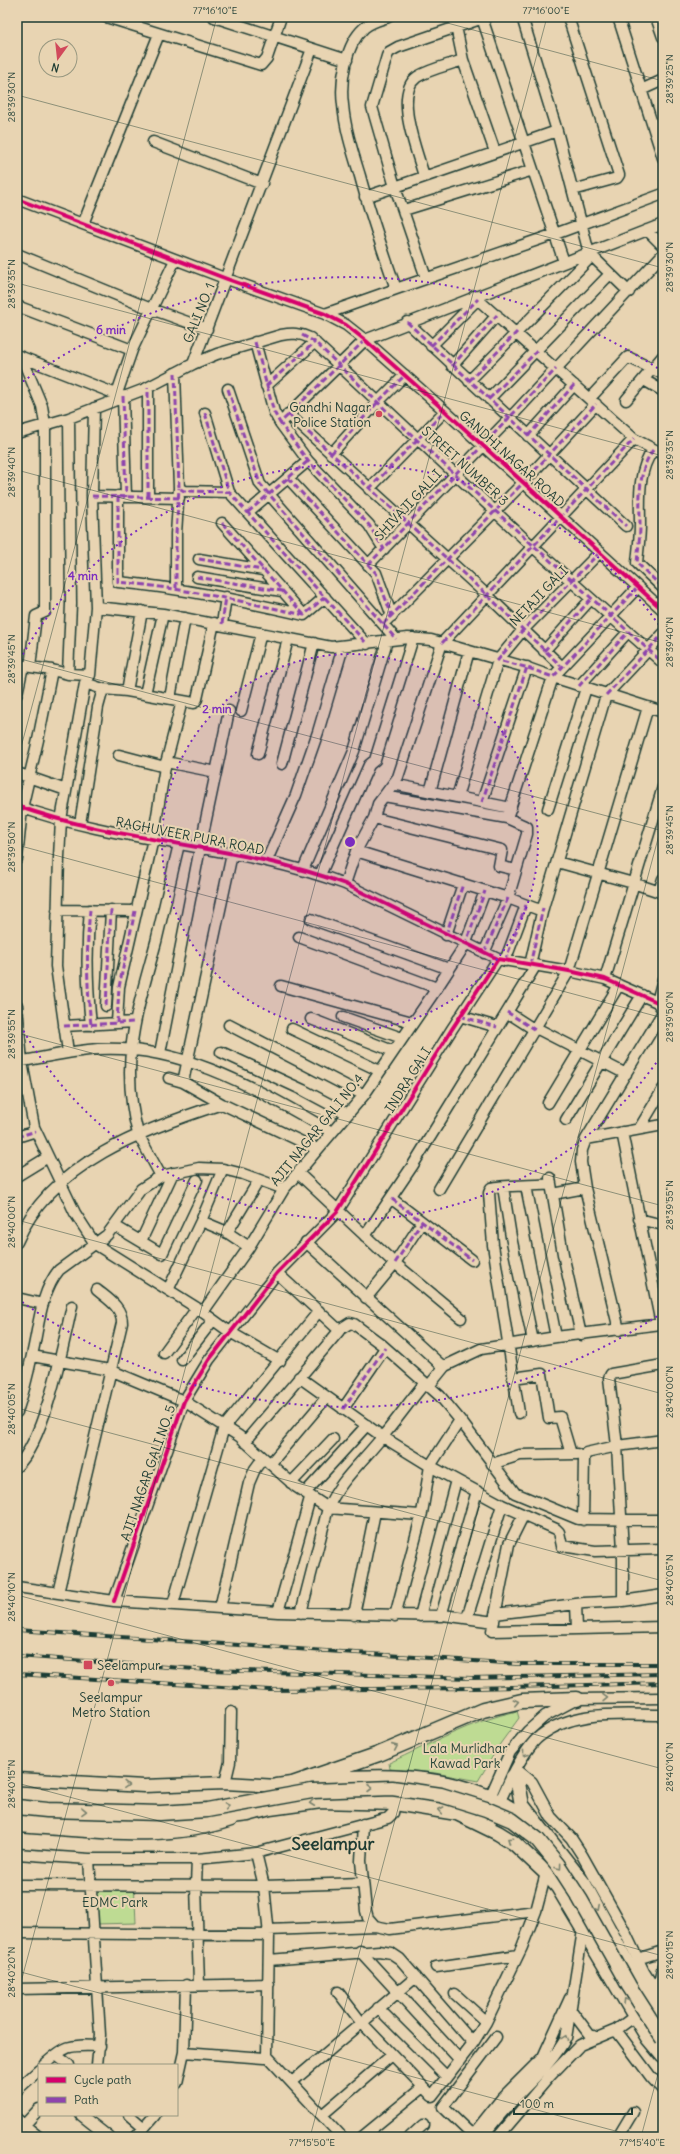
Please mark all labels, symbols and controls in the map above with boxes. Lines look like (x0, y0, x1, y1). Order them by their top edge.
text: 77°16'10"E (193, 4, 237, 17)
text: 77°16'00"E (522, 4, 570, 17)
north arrow (38, 38, 78, 78)
text: 28°39'25"N (663, 54, 676, 104)
text: N (50, 60, 61, 75)
text: 28°39'30"N (5, 72, 18, 122)
text: 28°39'30"N (663, 242, 676, 292)
text: 28°39'35"N (5, 259, 18, 309)
street label: GALI NO. 1 (179, 280, 219, 346)
text: 6 min (96, 322, 126, 337)
place label: Gandhi Nagar Police Station (289, 399, 372, 431)
street label: GANDHI NAGAR ROAD (456, 407, 568, 511)
marker: Gandhi Nagar Police Station (374, 409, 384, 419)
street label: STREET NUMBER 3 (418, 423, 512, 509)
text: 28°39'35"N (663, 430, 676, 480)
text: 28°39'40"N (5, 447, 18, 497)
street label: SHIVAJI GALLI (371, 466, 446, 544)
street label: NETAJI GALI (506, 562, 572, 630)
text: 4 min (68, 568, 98, 583)
text: 28°39'40"N (663, 617, 676, 667)
text: 28°39'45"N (5, 634, 18, 684)
text: 2 min (202, 701, 232, 716)
text: 28°39'45"N (663, 805, 676, 855)
street label: RAGHUVEER PURA ROAD (114, 813, 266, 859)
text: 28°39'50"N (5, 822, 18, 872)
centre of rings (343, 835, 357, 849)
text: 28°39'50"N (663, 992, 676, 1042)
text: 28°39'55"N (5, 1009, 18, 1059)
street label: INDRA GALI (381, 1044, 435, 1116)
street label: AJIT NAGAR GALI NO.4 (267, 1071, 367, 1189)
text: 28°39'55"N (663, 1180, 676, 1230)
text: 28°40'00"N (5, 1196, 18, 1248)
text: 28°40'00"N (663, 1366, 676, 1418)
text: 28°40'05"N (5, 1383, 18, 1435)
street label: AJIT NAGAR GALI NO. 5 (117, 1403, 179, 1543)
text: 28°40'05"N (663, 1554, 676, 1606)
text: 28°40'10"N (5, 1572, 18, 1622)
place label: Seelampur (97, 1657, 161, 1674)
marker: Seelampur (82, 1659, 94, 1671)
marker: Seelampur Metro Station (106, 1678, 116, 1688)
place label: Seelampur Metro Station (72, 1689, 151, 1721)
one-way arrow (602, 1694, 608, 1703)
one-way arrow (513, 1699, 519, 1707)
park label: Lala Murlidhar Kawad Park (423, 1740, 508, 1772)
text: 28°40'10"N (663, 1742, 676, 1792)
one-way arrow (390, 1744, 398, 1752)
one-way arrow (523, 1749, 530, 1756)
text: 28°40'15"N (5, 1760, 18, 1808)
one-way arrow (123, 1781, 129, 1789)
one-way arrow (367, 1784, 373, 1792)
one-way arrow (309, 1798, 315, 1807)
one-way arrow (224, 1802, 230, 1811)
one-way arrow (81, 1807, 87, 1815)
one-way arrow (438, 1807, 444, 1815)
district label: Seelampur (292, 1833, 374, 1855)
one-way arrow (507, 1838, 514, 1845)
one-way arrow (554, 1863, 562, 1870)
park label: EDMC Park (82, 1894, 148, 1911)
one-way arrow (592, 1903, 600, 1911)
text: 28°40'15"N (663, 1931, 676, 1979)
text: 28°40'20"N (5, 1946, 18, 1998)
one-way arrow (623, 1998, 630, 2005)
one-way arrow (560, 2034, 568, 2041)
legend (38, 2064, 178, 2116)
text: Cycle path (74, 2072, 131, 2087)
scale bar (514, 2090, 632, 2116)
text: Path (74, 2092, 99, 2107)
text: 100 m (520, 2096, 554, 2111)
text: 77°15'50"E (289, 2136, 335, 2149)
text: 77°15'40"E (619, 2136, 665, 2149)

